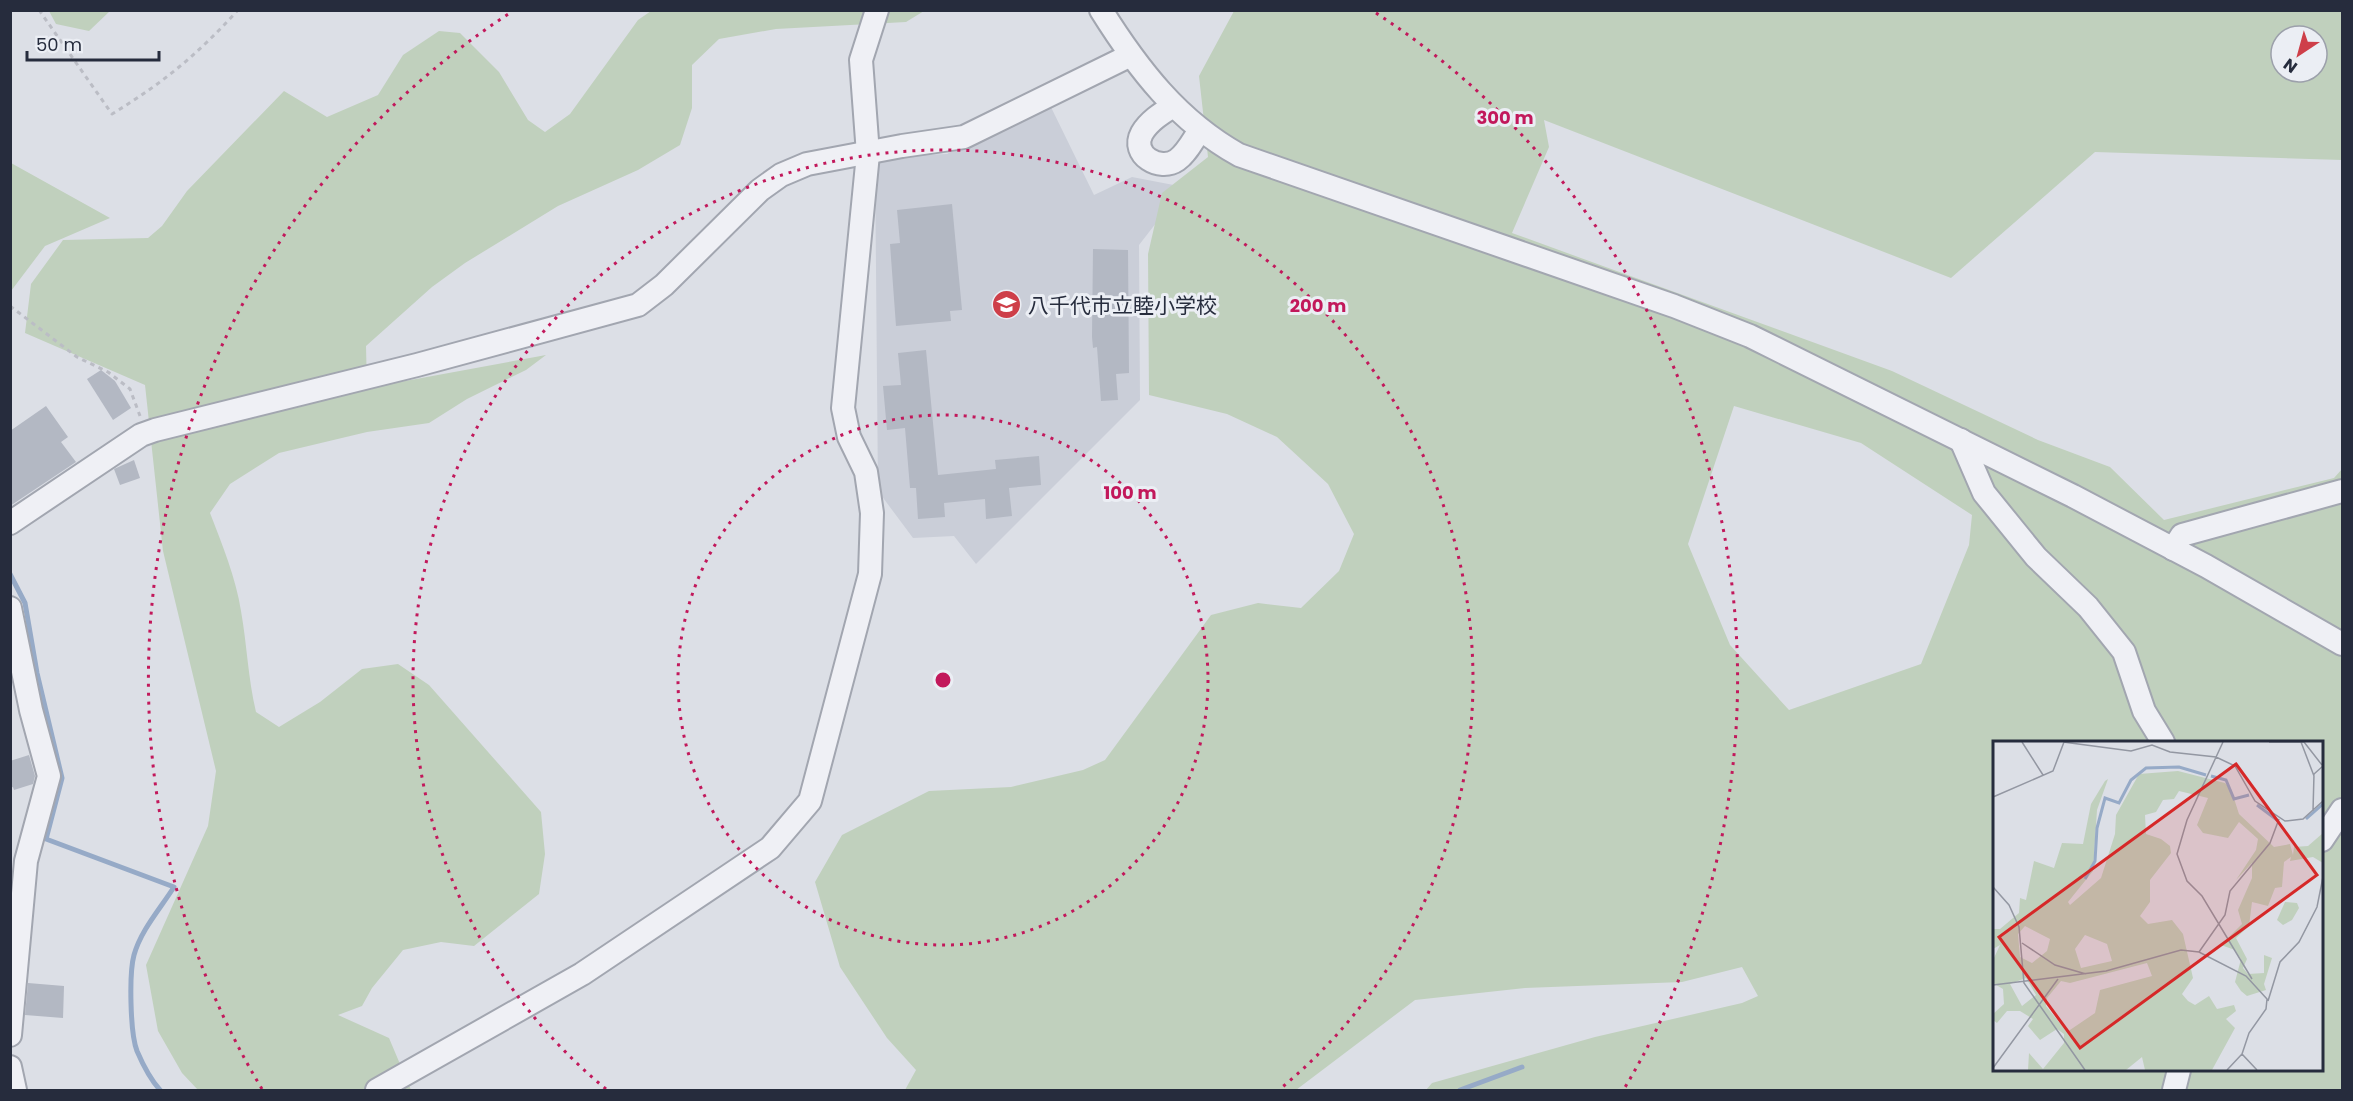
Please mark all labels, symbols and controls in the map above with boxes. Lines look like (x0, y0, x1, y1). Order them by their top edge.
scale bar (27, 24, 159, 62)
north arrow (2269, 24, 2329, 84)
text: 50 m (36, 32, 82, 57)
text: N (2279, 53, 2302, 79)
text: 300 m (1476, 105, 1534, 130)
school or university icon: 八千代市立睦小学校 (991, 289, 1023, 321)
place label: 八千代市立睦小学校 (1028, 291, 1217, 320)
text: 200 m (1290, 293, 1346, 318)
text: 100 m (1103, 480, 1157, 505)
centre of rings (933, 670, 953, 690)
inset map (1993, 741, 2323, 1071)

